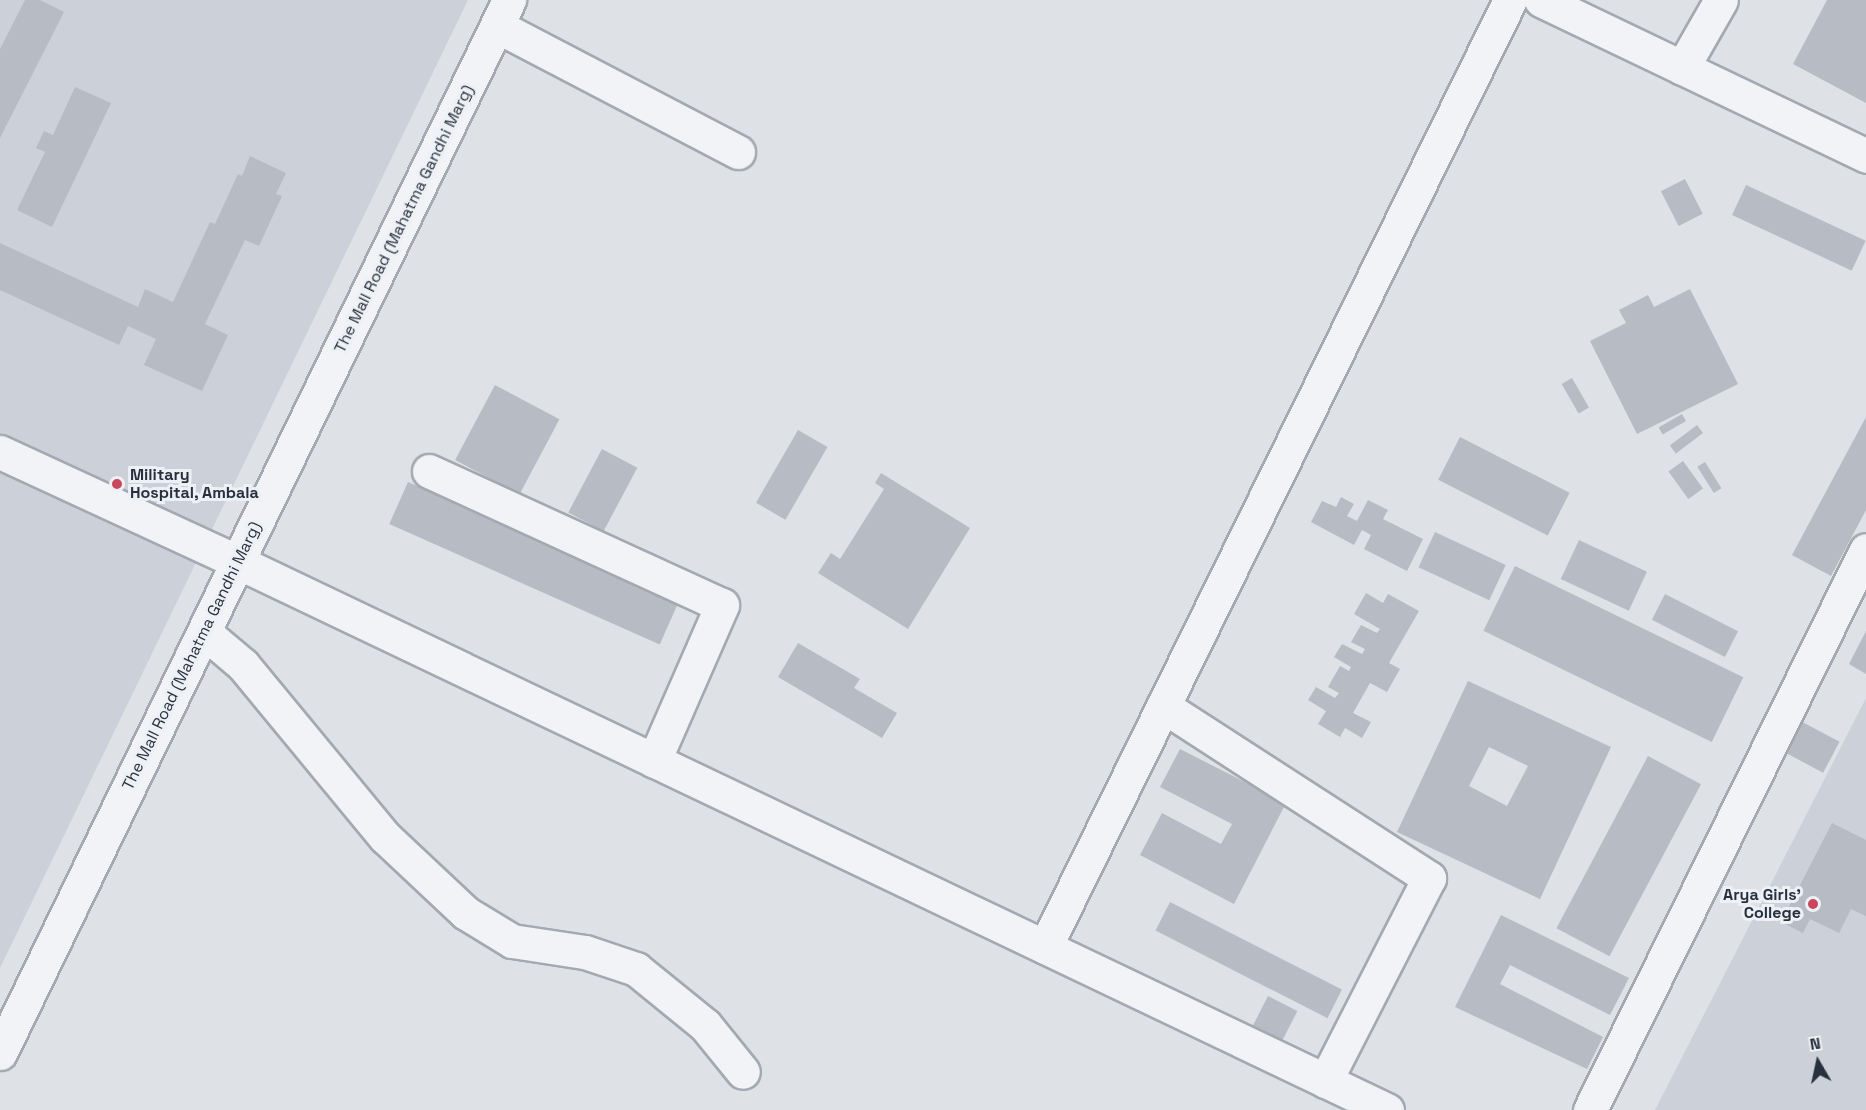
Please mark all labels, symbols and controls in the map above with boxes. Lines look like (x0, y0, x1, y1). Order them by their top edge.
street label: The Mall Road (Mahatma Gandhi Marg) (330, 82, 478, 356)
place label: Military Hospital, Ambala (130, 465, 259, 503)
marker: Military Hospital, Ambala (108, 475, 126, 493)
street label: The Mall Road (Mahatma Gandhi Marg) (118, 519, 266, 793)
place label: Arya Girls' College (1723, 885, 1801, 923)
marker: Arya Girls' College (1806, 897, 1820, 911)
north arrow (1788, 1032, 1848, 1092)
text: N (1808, 1033, 1822, 1055)

